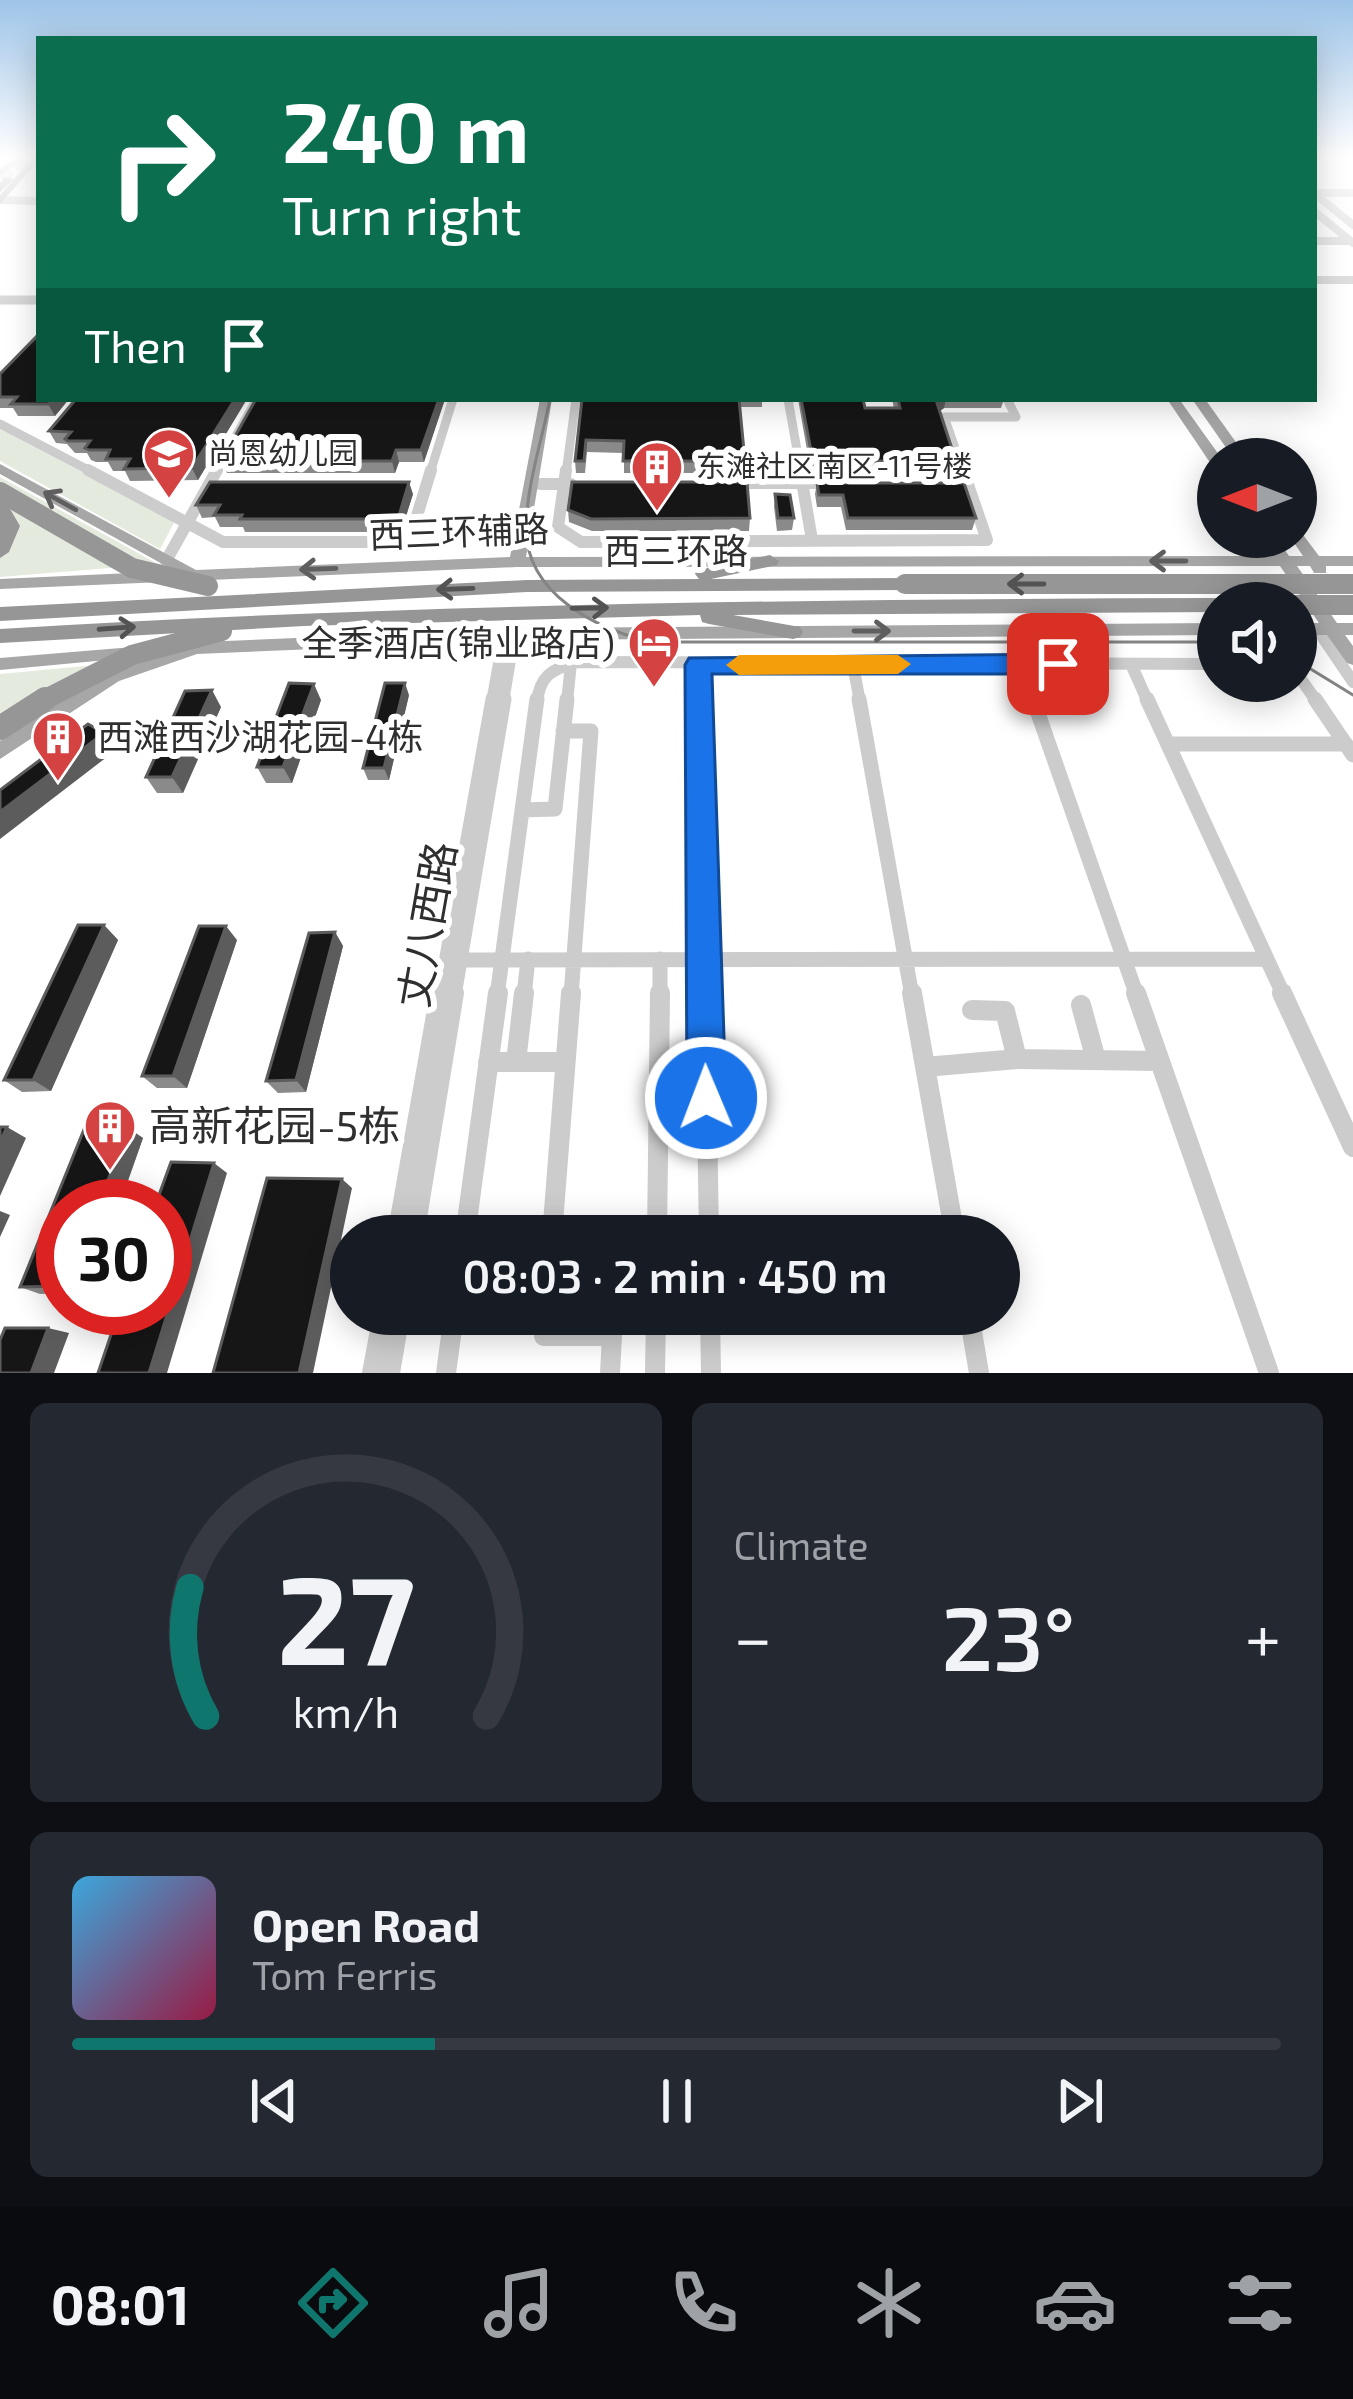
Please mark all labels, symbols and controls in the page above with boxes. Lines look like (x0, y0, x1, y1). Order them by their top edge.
text: 240 m (282, 79, 529, 180)
icon: right (84, 84, 240, 240)
text: Turn right (282, 181, 522, 246)
icon: arrive (211, 312, 277, 378)
text: Then (84, 318, 187, 372)
school or university icon: 尚恩幼儿园 (141, 426, 197, 500)
place label: 尚恩幼儿园 (208, 434, 358, 470)
north arrow (1197, 438, 1317, 558)
map controls (1197, 438, 1317, 702)
building icon: 东滩社区南区-11号楼 (629, 439, 685, 513)
place label: 东滩社区南区-11号楼 (696, 447, 972, 483)
one-way arrow (43, 489, 78, 513)
street label: 西三环辅路 (368, 506, 550, 555)
street label: 西三环路 (604, 528, 748, 571)
one-way arrow (1149, 550, 1188, 572)
one-way arrow (299, 558, 338, 581)
one-way arrow (1007, 573, 1046, 595)
one-way arrow (436, 577, 475, 600)
button: sound (1197, 582, 1317, 702)
one-way arrow (570, 596, 609, 619)
pin (1007, 613, 1109, 715)
hotel icon: 全季酒店(锦业路店) (626, 615, 682, 689)
one-way arrow (97, 616, 136, 639)
place label: 全季酒店(锦业路店) (301, 620, 615, 663)
one-way arrow (852, 620, 891, 642)
icon: arrive (1025, 631, 1091, 697)
building icon: 西滩西沙湖花园-4栋 (30, 709, 86, 783)
place label: 西滩西沙湖花园-4栋 (97, 714, 423, 757)
street label: 丈八西路 (386, 838, 464, 1012)
position arrow (643, 1035, 769, 1161)
building icon: 高新花园-5栋 (82, 1098, 138, 1172)
place label: 高新花园-5栋 (149, 1099, 400, 1149)
speed limit sign: 30 (36, 1179, 192, 1335)
text: 08:03 · 2 min · 450 m (462, 1248, 888, 1302)
text: Climate (734, 1521, 868, 1568)
text: 27 (277, 1540, 415, 1690)
text: 23° (941, 1581, 1075, 1689)
text: − (734, 1596, 772, 1675)
text: + (1245, 1596, 1281, 1675)
text: km/h (292, 1684, 399, 1736)
text: Open Road (252, 1897, 480, 1951)
text: Tom Ferris (252, 1951, 437, 1998)
icon: previous (241, 2068, 307, 2134)
icon: pause (644, 2068, 710, 2134)
icon: next (1047, 2068, 1113, 2134)
icon: directions (291, 2261, 375, 2345)
icon: music (477, 2261, 561, 2345)
icon: phone (662, 2261, 746, 2345)
icon: climate (847, 2261, 931, 2345)
icon: car (1033, 2261, 1117, 2345)
icon: filters (1218, 2261, 1302, 2345)
text: 08:01 (51, 2271, 190, 2336)

